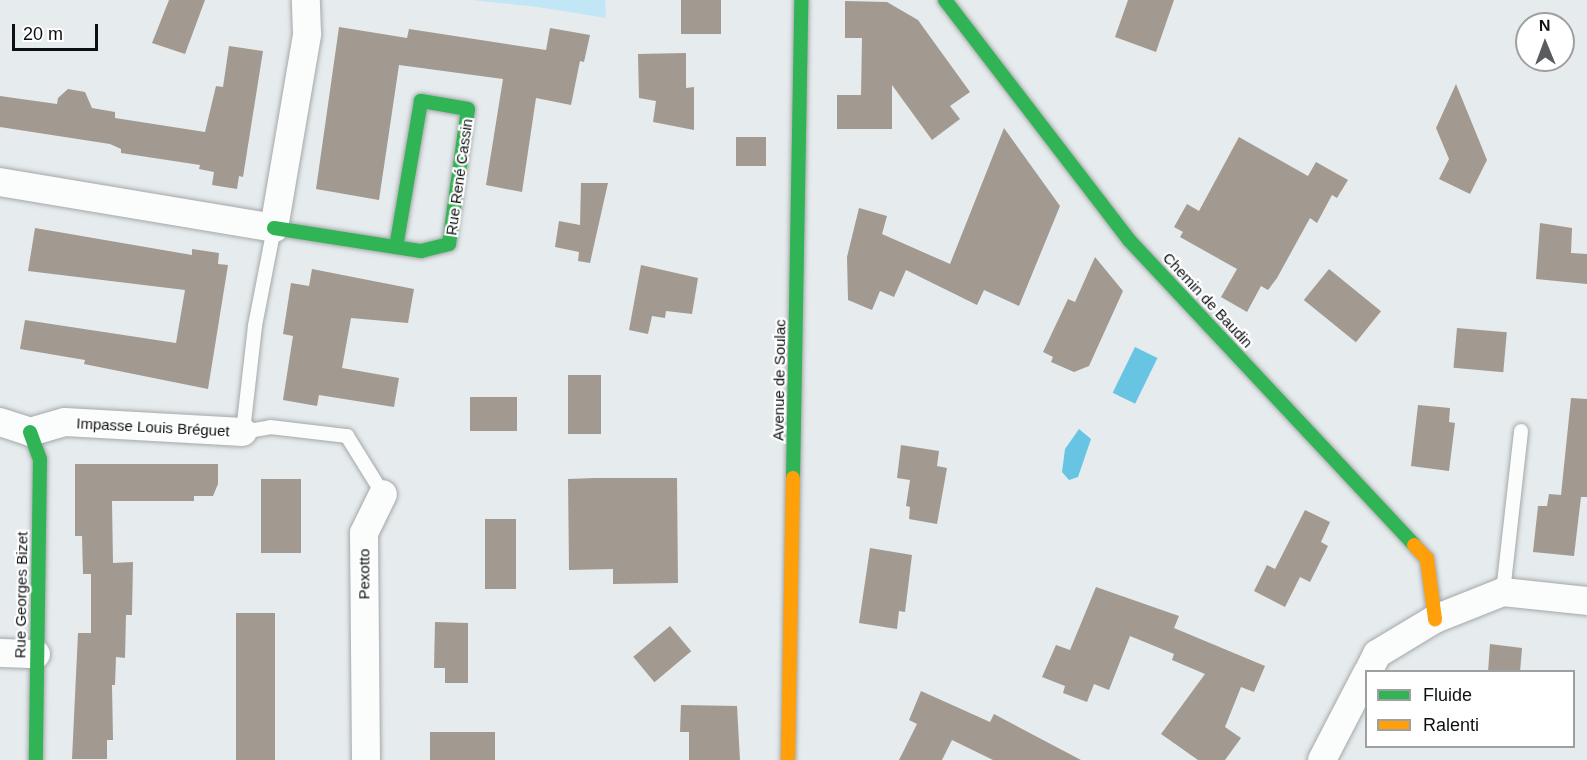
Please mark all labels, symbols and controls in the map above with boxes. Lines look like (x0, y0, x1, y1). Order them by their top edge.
scale bar (15, 12, 100, 50)
north arrow (1515, 12, 1575, 72)
text: N (1539, 17, 1551, 34)
text: 20 m (23, 24, 63, 44)
street label: Rue René Cassin (442, 118, 476, 236)
street label: Chemin de Baudin (1159, 249, 1257, 351)
street label: Avenue de Soulac (769, 319, 789, 441)
street label: Impasse Louis Bréguet (76, 414, 230, 440)
street label: Rue Georges Bizet (11, 531, 31, 659)
street label: Pexotto (355, 549, 373, 599)
legend (1365, 670, 1575, 748)
text: Fluide (1423, 685, 1472, 705)
text: Ralenti (1423, 715, 1479, 735)

